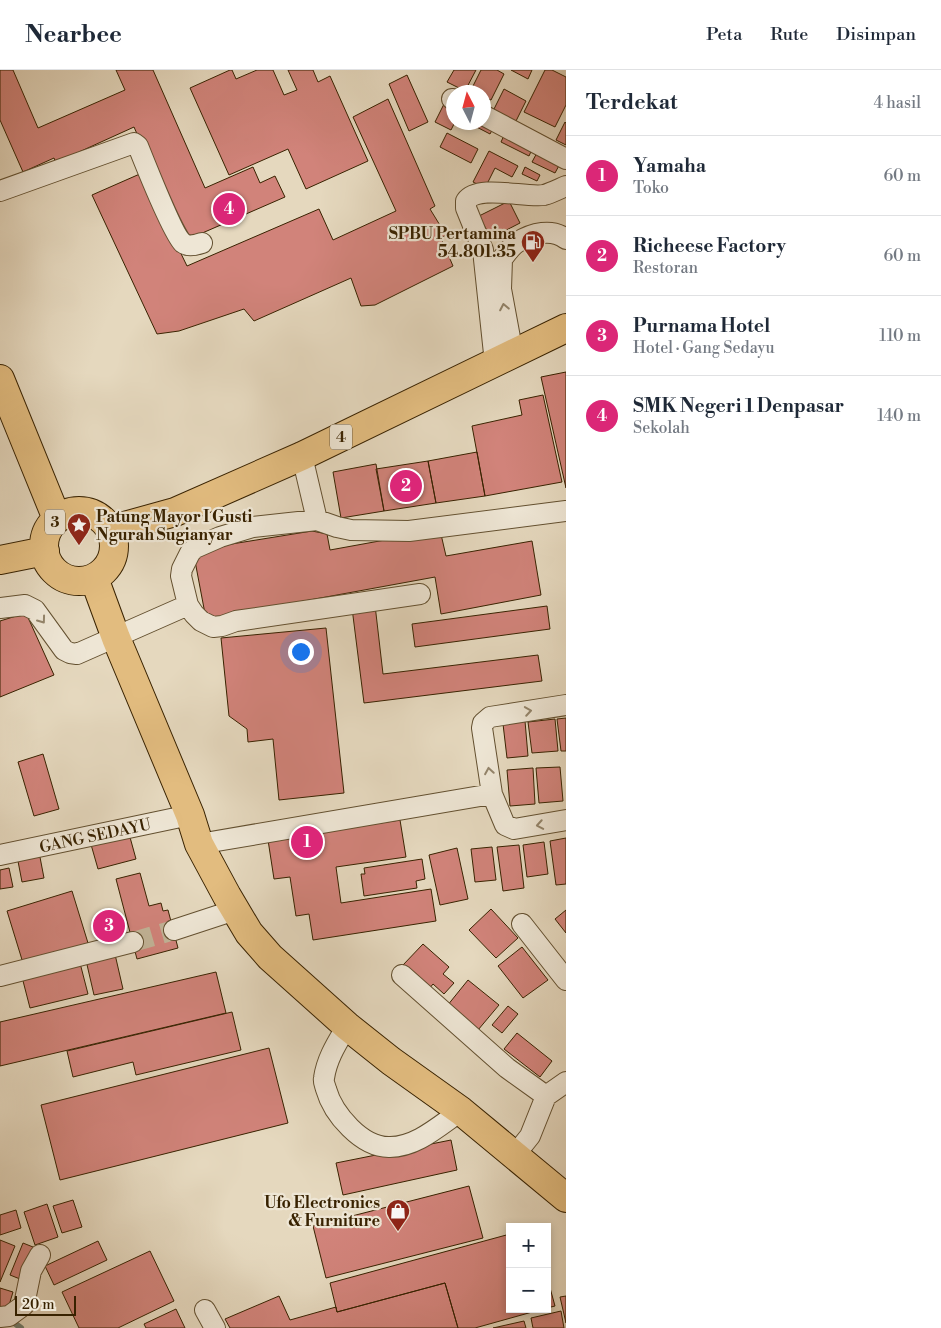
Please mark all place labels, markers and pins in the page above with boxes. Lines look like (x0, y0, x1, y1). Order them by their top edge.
pin: 4 (213, 190, 245, 228)
place label: SPBU Pertamina 54.801.35 (389, 224, 516, 262)
fuel station icon: SPBU Pertamina 54.801.35 (520, 229, 546, 263)
pin: 2 (390, 467, 422, 505)
place label: Patung Mayor I Gusti Ngurah Sugianyar (96, 507, 252, 545)
place icon: Patung Mayor I Gusti Ngurah Sugianyar (66, 512, 92, 546)
pin: 1 (291, 823, 323, 861)
pin: 3 (93, 907, 125, 945)
place label: Ufo Electronics & Furniture (264, 1193, 380, 1231)
shop icon: Ufo Electronics & Furniture (385, 1198, 411, 1232)

